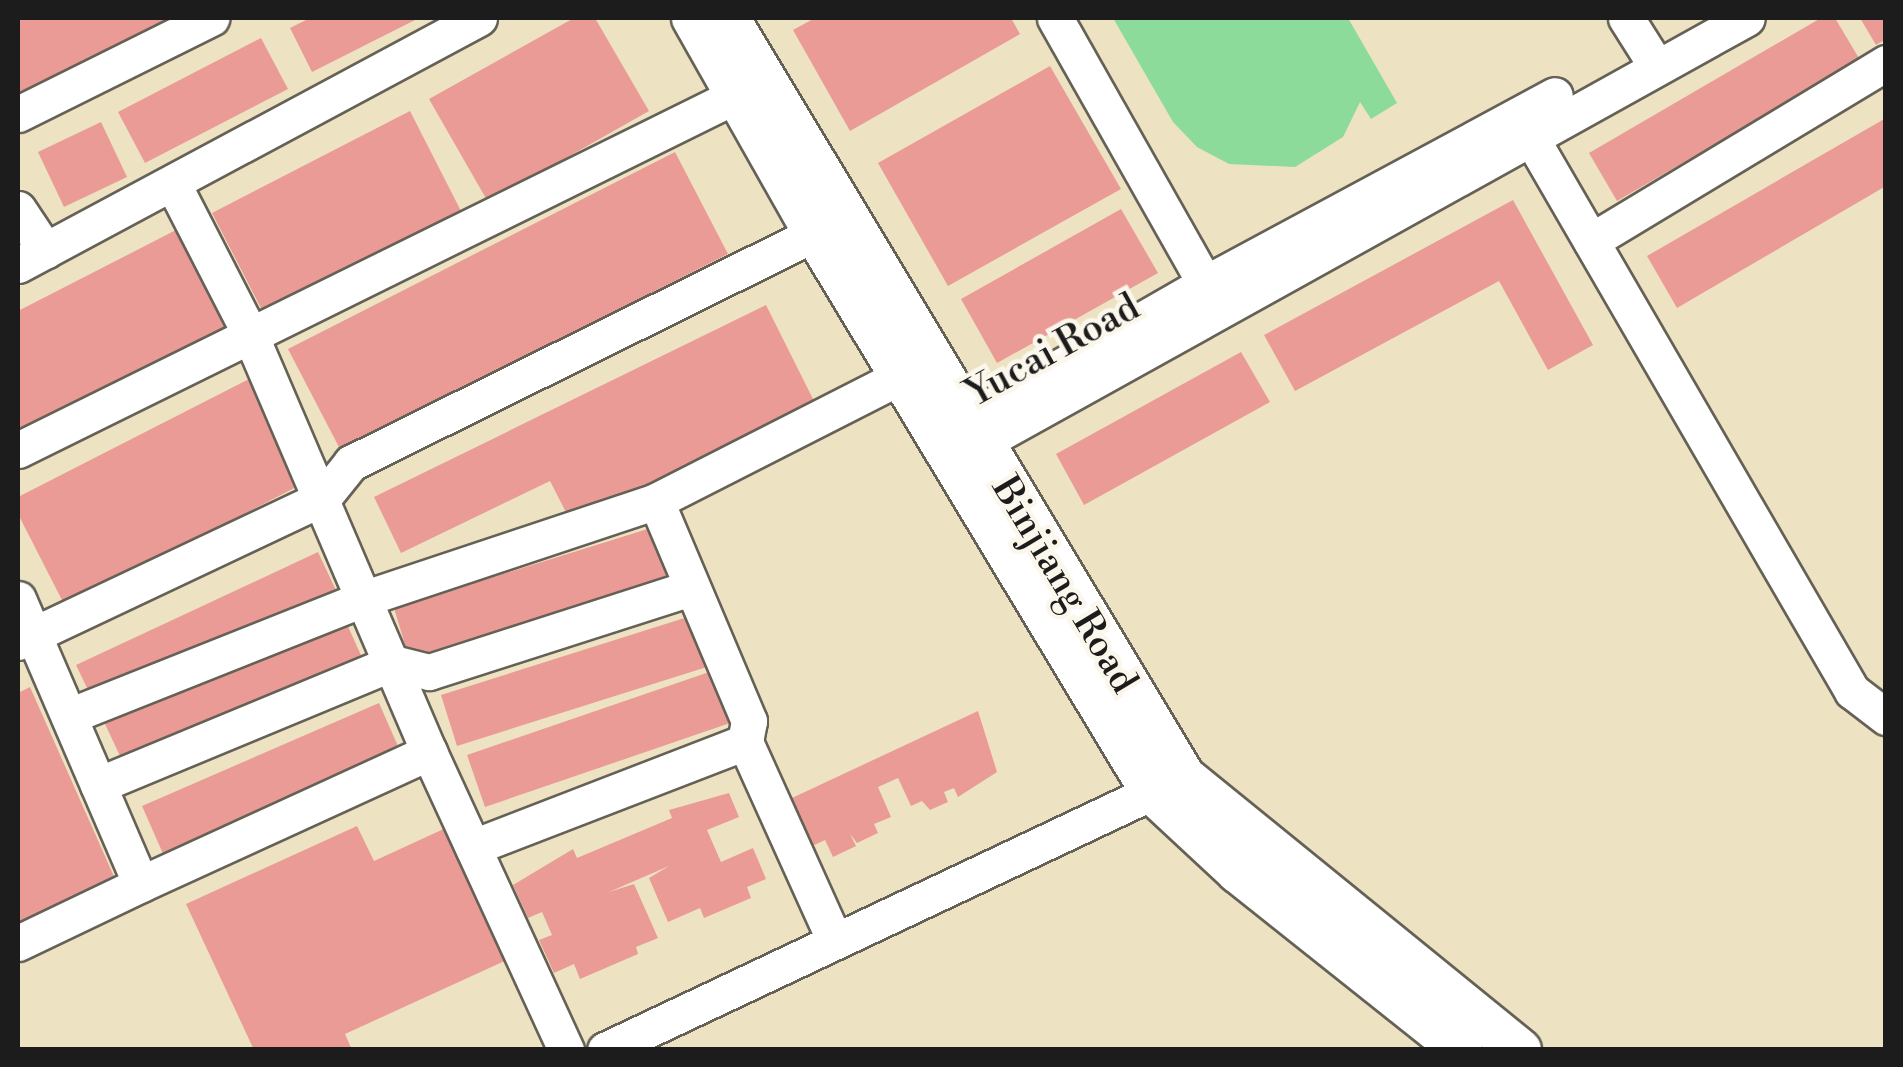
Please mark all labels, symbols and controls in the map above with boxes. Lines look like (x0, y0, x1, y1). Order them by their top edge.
street label: Yucai Road (958, 285, 1148, 417)
street label: Binjiang Road (981, 468, 1147, 702)

